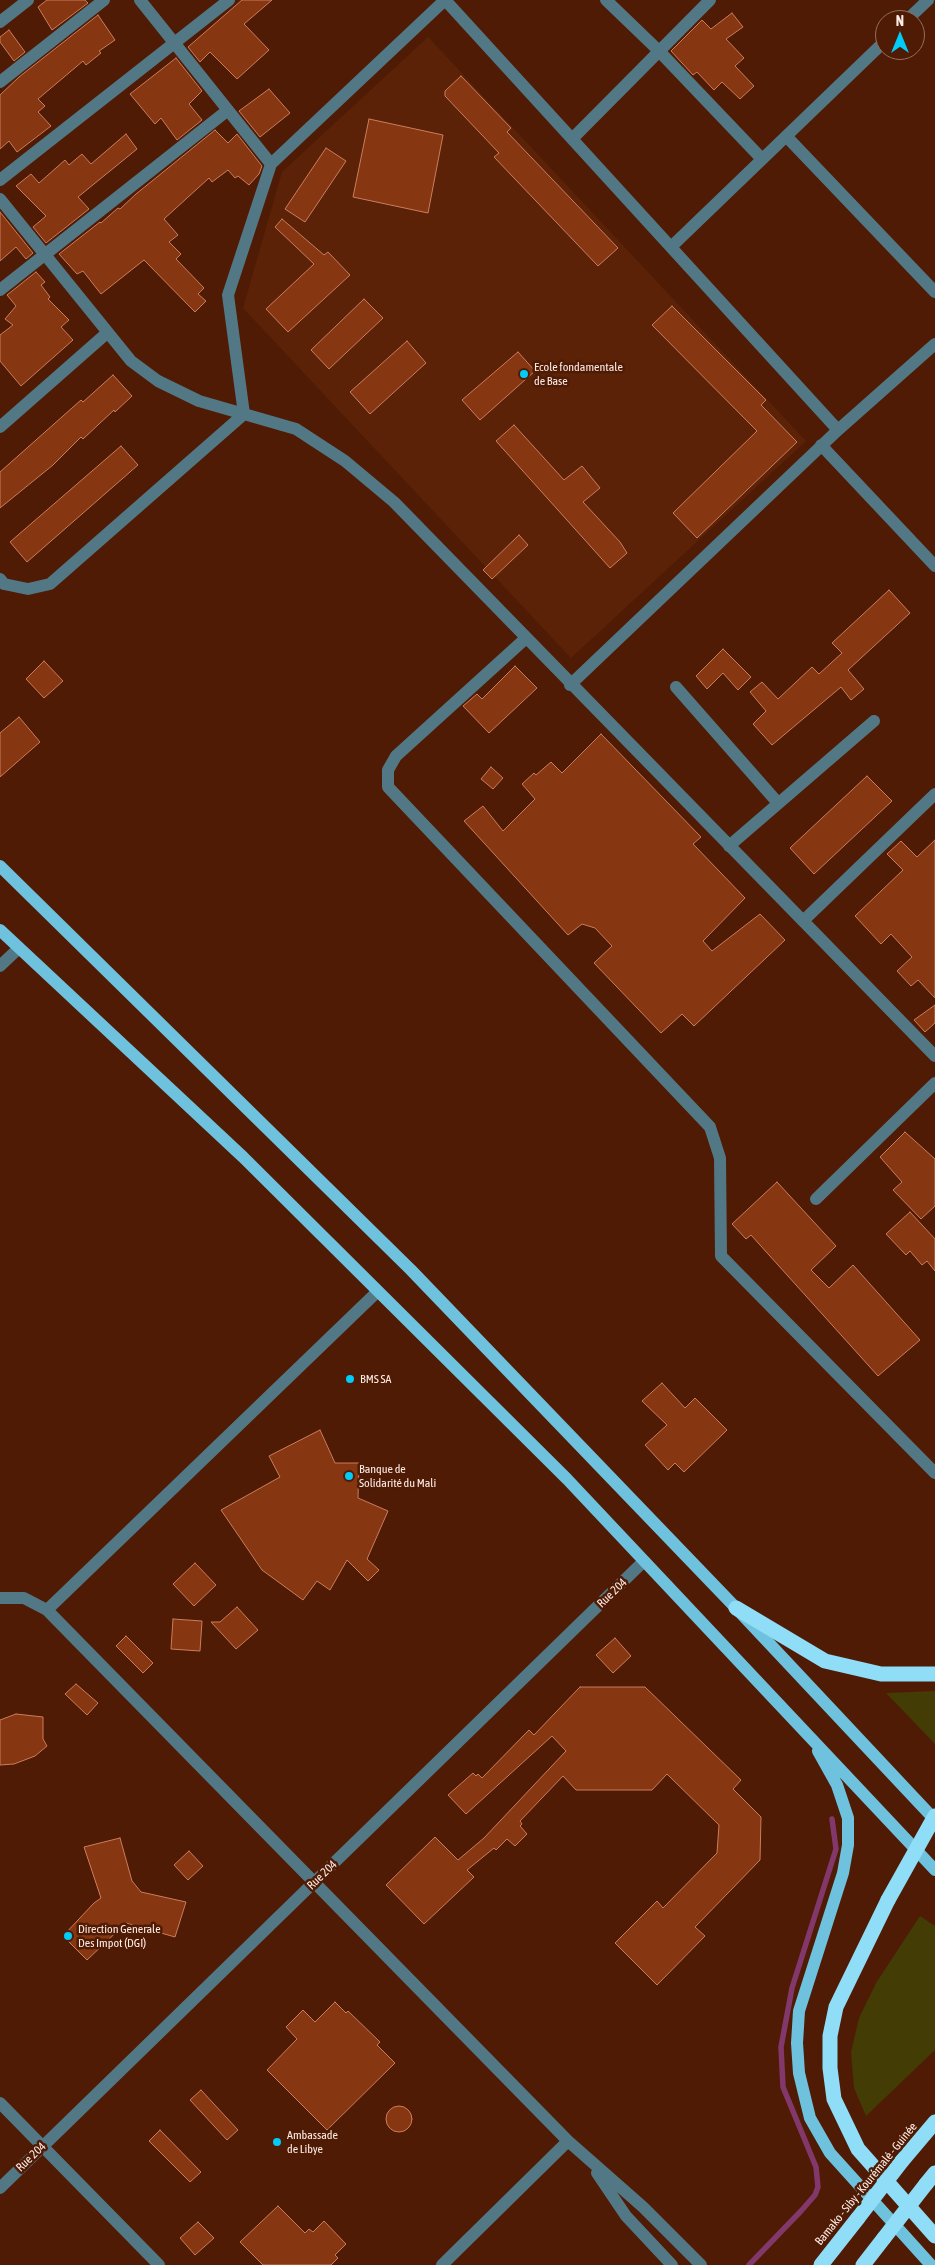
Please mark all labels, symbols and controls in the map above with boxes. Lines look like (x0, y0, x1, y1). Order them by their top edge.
north arrow (875, 10, 925, 60)
text: N (896, 13, 904, 29)
place label: Ecole fondamentale de Base (534, 360, 623, 388)
marker: Ecole fondamentale de Base (518, 368, 530, 380)
place label: BMS SA (360, 1372, 391, 1386)
marker: BMS SA (344, 1373, 356, 1385)
place label: Banque de Solidarité du Mali (359, 1462, 436, 1490)
marker: Banque de Solidarité du Mali (343, 1470, 355, 1482)
street label: Rue 204 (594, 1575, 630, 1611)
street label: Rue 204 (304, 1857, 340, 1893)
place label: Direction Generale Des Impot (DGI) (78, 1922, 161, 1950)
marker: Direction Generale Des Impot (DGI) (62, 1930, 74, 1942)
street label: Bamako - Siby - Kourémalé - Guinée (812, 2120, 920, 2248)
place label: Ambassade de Libye (287, 2128, 338, 2156)
marker: Ambassade de Libye (271, 2136, 283, 2148)
street label: Rue 204 (13, 2139, 49, 2175)

